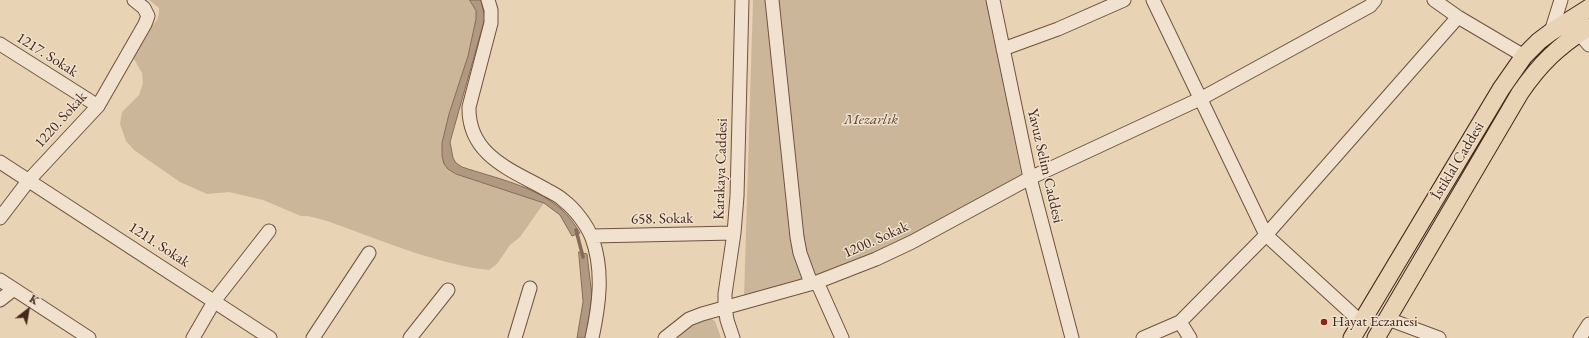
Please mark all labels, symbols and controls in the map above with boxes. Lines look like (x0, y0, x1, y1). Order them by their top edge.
street label: 1217. Sokak (13, 29, 81, 81)
street label: 1220. Sokak (31, 88, 91, 152)
street label: Yavuz Selim Caddesi (1023, 107, 1067, 225)
park label: Mezarlık (844, 111, 898, 129)
street label: Karakaya Caddesi (710, 118, 732, 220)
street label: İstiklal Caddesi (1428, 119, 1488, 203)
street label: 658. Sokak (631, 209, 693, 229)
street label: 1200. Sokak (841, 218, 911, 262)
street label: 1211. Sokak (125, 219, 193, 271)
north arrow (8, 290, 48, 330)
text: K (27, 292, 41, 308)
place label: Hayat Eczanesi (1332, 313, 1418, 331)
marker: Hayat Eczanesi (1319, 317, 1329, 327)

